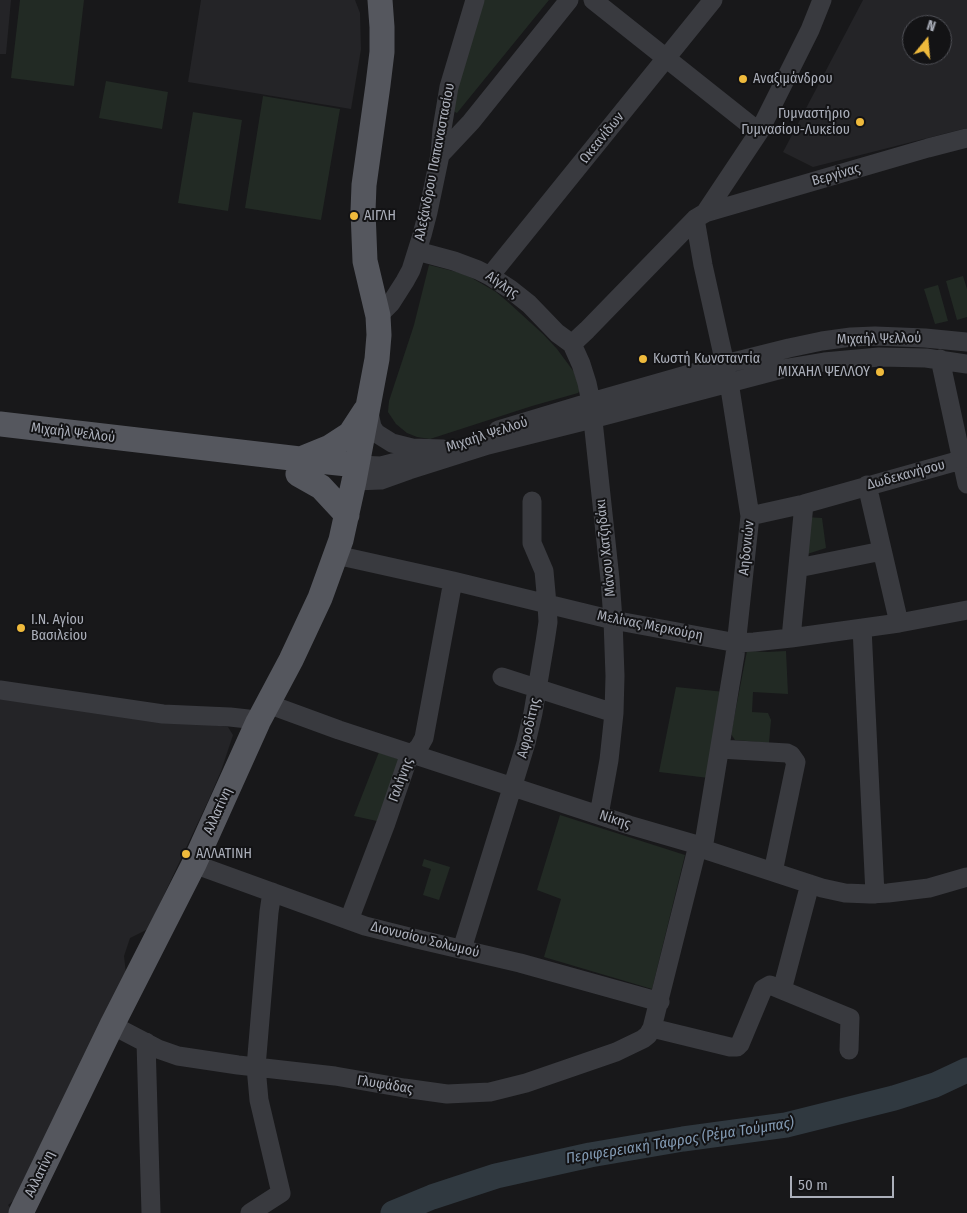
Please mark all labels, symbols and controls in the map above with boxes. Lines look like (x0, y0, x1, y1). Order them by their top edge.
north arrow (902, 15, 952, 65)
text: N (925, 17, 938, 35)
place label: Αναξιμάνδρου (753, 71, 833, 87)
marker: Αναξιμάνδρου (737, 73, 749, 85)
street label: Αλεξάνδρου Παπαναστασίου (411, 82, 459, 242)
place label: Γυμναστήριο Γυμνασίου-Λυκείου (741, 106, 850, 138)
street label: Ωκεανίδων (576, 109, 628, 167)
marker: Γυμναστήριο Γυμνασίου-Λυκείου (854, 116, 866, 128)
street label: Βεργίνας (810, 160, 862, 190)
place label: ΑΙΓΛΗ (364, 208, 396, 224)
marker: ΑΙΓΛΗ (348, 210, 360, 222)
street label: Αίγλης (482, 268, 522, 302)
street label: Μιχαήλ Ψελλού (836, 330, 922, 348)
place label: Κωστή Κωνσταντία (653, 351, 760, 367)
marker: Κωστή Κωνσταντία (637, 353, 649, 365)
place label: ΜΙΧΑΗΛ ΨΕΛΛΟΥ (778, 364, 870, 380)
marker: ΜΙΧΑΗΛ ΨΕΛΛΟΥ (874, 366, 886, 378)
street label: Μιχαήλ Ψελλού (444, 414, 530, 456)
street label: Μιχαήλ Ψελλού (30, 419, 116, 447)
street label: Δωδεκανήσου (865, 457, 947, 493)
street label: Μάνου Χατζηδάκι (593, 498, 619, 598)
street label: Αηδονιών (736, 520, 758, 576)
street label: Μελίνας Μερκούρη (596, 608, 704, 644)
place label: Ι.Ν. Αγίου Βασιλείου (31, 612, 87, 644)
marker: Ι.Ν. Αγίου Βασιλείου (15, 622, 27, 634)
street label: Αφροδίτης (514, 696, 544, 760)
street label: Γαλήνης (385, 756, 417, 804)
street label: Αλλατίνη (200, 785, 236, 837)
street label: Νίκης (597, 807, 633, 833)
place label: ΑΛΛΑΤΙΝΗ (196, 846, 252, 862)
marker: ΑΛΛΑΤΙΝΗ (180, 848, 192, 860)
street label: Διονυσίου Σολωμού (369, 918, 481, 962)
street label: Γλυφάδας (356, 1072, 414, 1098)
water label: Περιφερειακή Τάφρος (Ρέμα Τούμπας) (565, 1114, 795, 1168)
street label: Αλλατίνη (22, 1148, 58, 1200)
scale bar (792, 1166, 896, 1198)
text: 50 m (798, 1176, 828, 1194)

